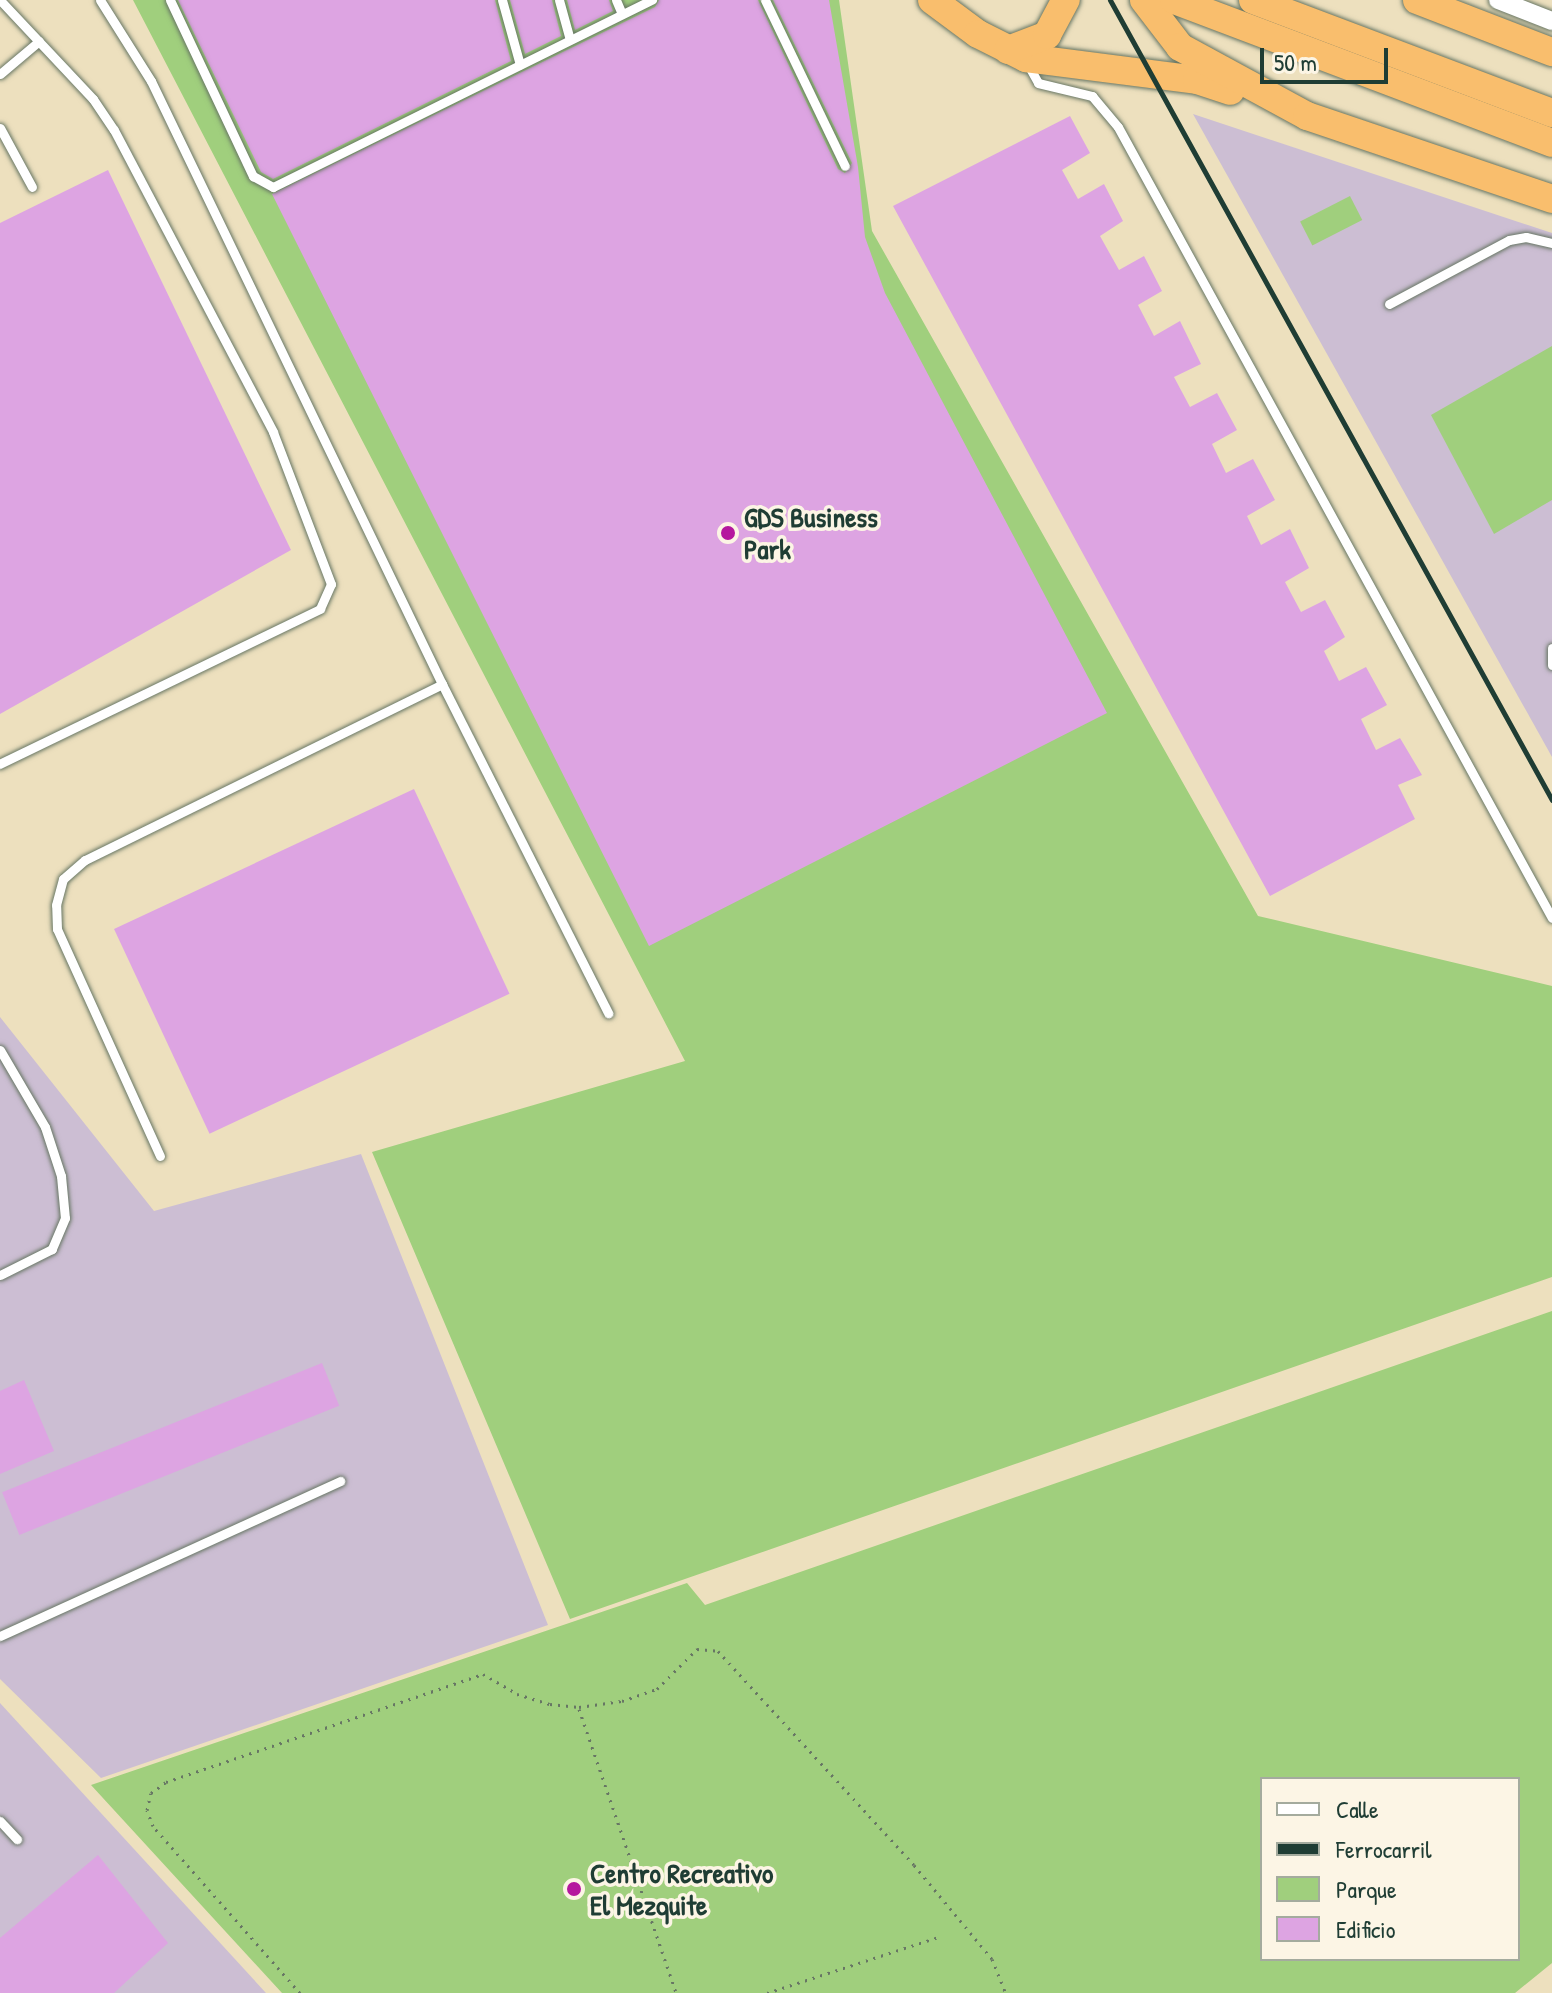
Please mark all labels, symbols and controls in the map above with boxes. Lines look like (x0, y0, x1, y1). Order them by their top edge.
scale bar (1264, 32, 1392, 82)
text: 50 m (1274, 46, 1317, 78)
place label: GDS Business Park (744, 500, 878, 566)
marker: GDS Business Park (719, 524, 737, 542)
legend (1260, 1777, 1520, 1961)
text: Calle (1336, 1793, 1378, 1825)
text: Ferrocarril (1336, 1833, 1432, 1865)
place label: Centro Recreativo El Mezquite (590, 1856, 773, 1922)
text: Parque (1336, 1873, 1396, 1905)
marker: Centro Recreativo El Mezquite (565, 1880, 583, 1898)
text: Edificio (1336, 1913, 1395, 1945)

